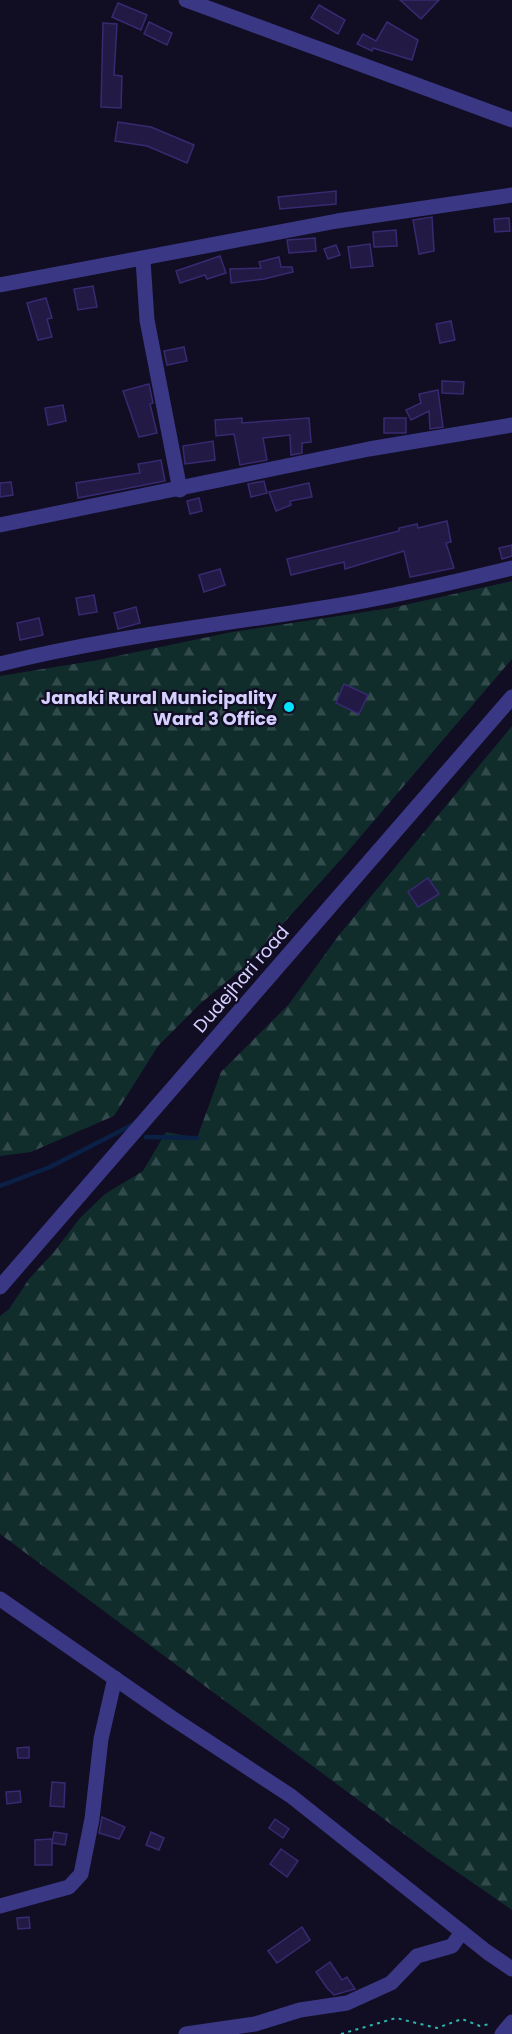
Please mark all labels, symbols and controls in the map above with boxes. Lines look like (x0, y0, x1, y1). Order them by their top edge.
place label: Janaki Rural Municipality Ward 3 Office (41, 685, 278, 731)
marker: Janaki Rural Municipality Ward 3 Office (282, 700, 296, 714)
street label: Dudejhari road (188, 920, 294, 1038)

